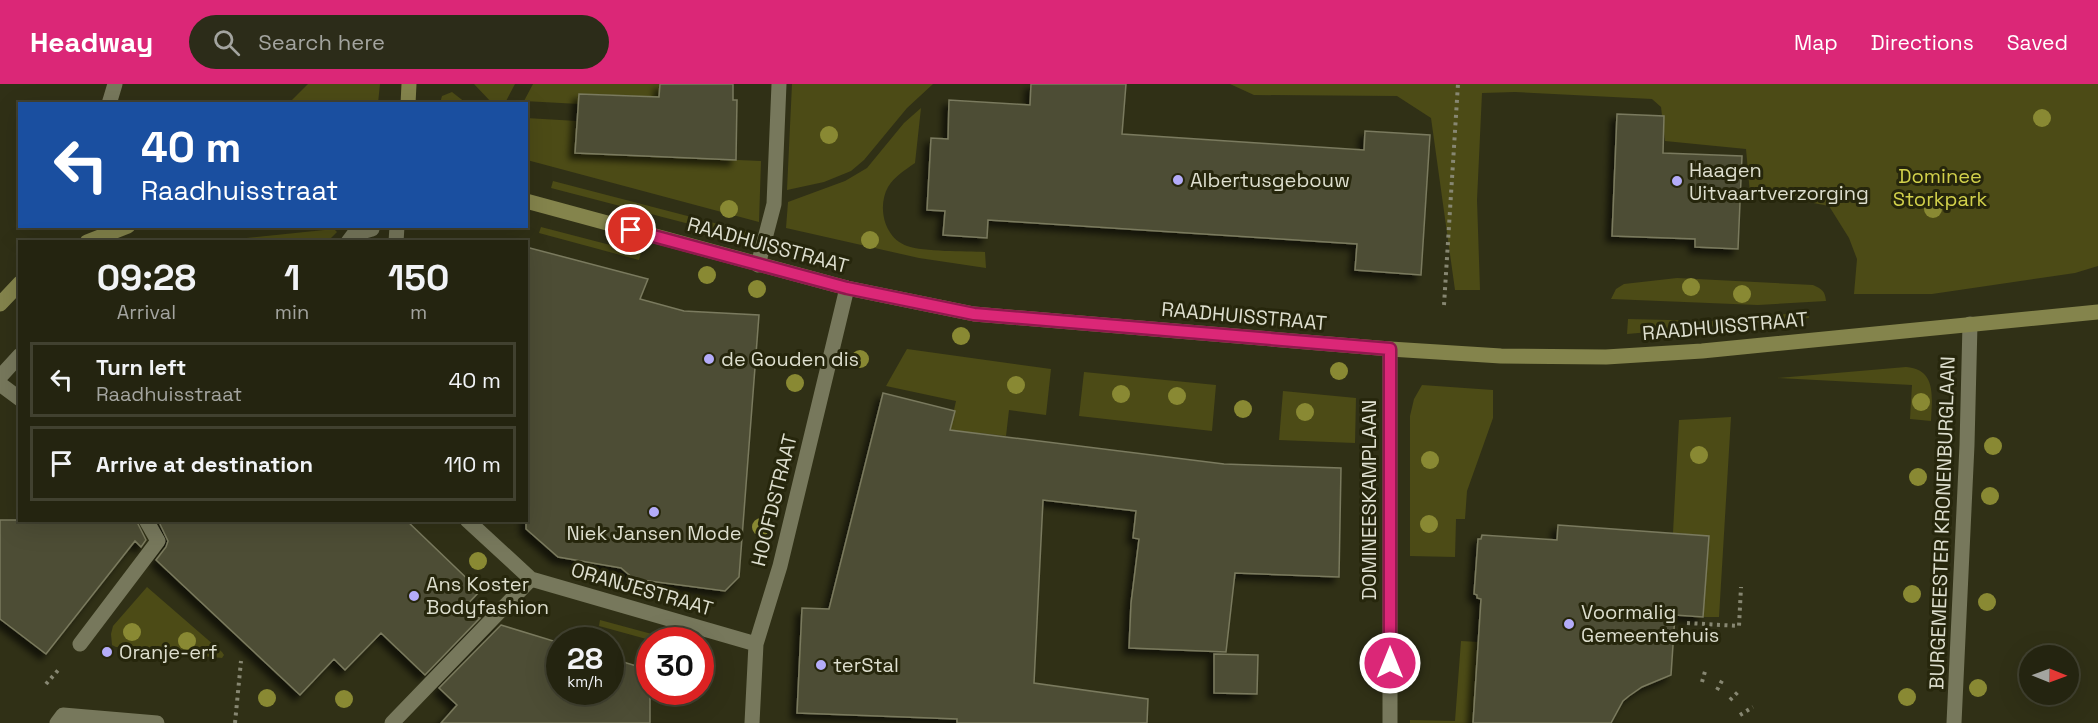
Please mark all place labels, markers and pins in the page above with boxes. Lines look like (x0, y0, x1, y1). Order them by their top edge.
place label: Haagen Uitvaartverzorging (1689, 157, 1869, 206)
place label: Albertusgebouw (1190, 167, 1350, 193)
marker: Albertusgebouw (1171, 173, 1185, 187)
marker: Haagen Uitvaartverzorging (1670, 174, 1684, 188)
pin (605, 204, 656, 255)
place label: de Gouden dis (721, 346, 859, 372)
marker: de Gouden dis (702, 352, 716, 366)
marker: Niek Jansen Mode (647, 505, 661, 519)
place label: Niek Jansen Mode (566, 520, 742, 546)
place label: Ans Koster Bodyfashion (426, 571, 549, 620)
marker: Ans Koster Bodyfashion (407, 589, 421, 603)
place label: Voormalig Gemeentehuis (1581, 599, 1719, 648)
marker: Voormalig Gemeentehuis (1562, 617, 1576, 631)
place label: Oranje-erf (119, 639, 218, 665)
marker: Oranje-erf (100, 645, 114, 659)
place label: terStal (833, 652, 899, 678)
marker: terStal (814, 658, 828, 672)

